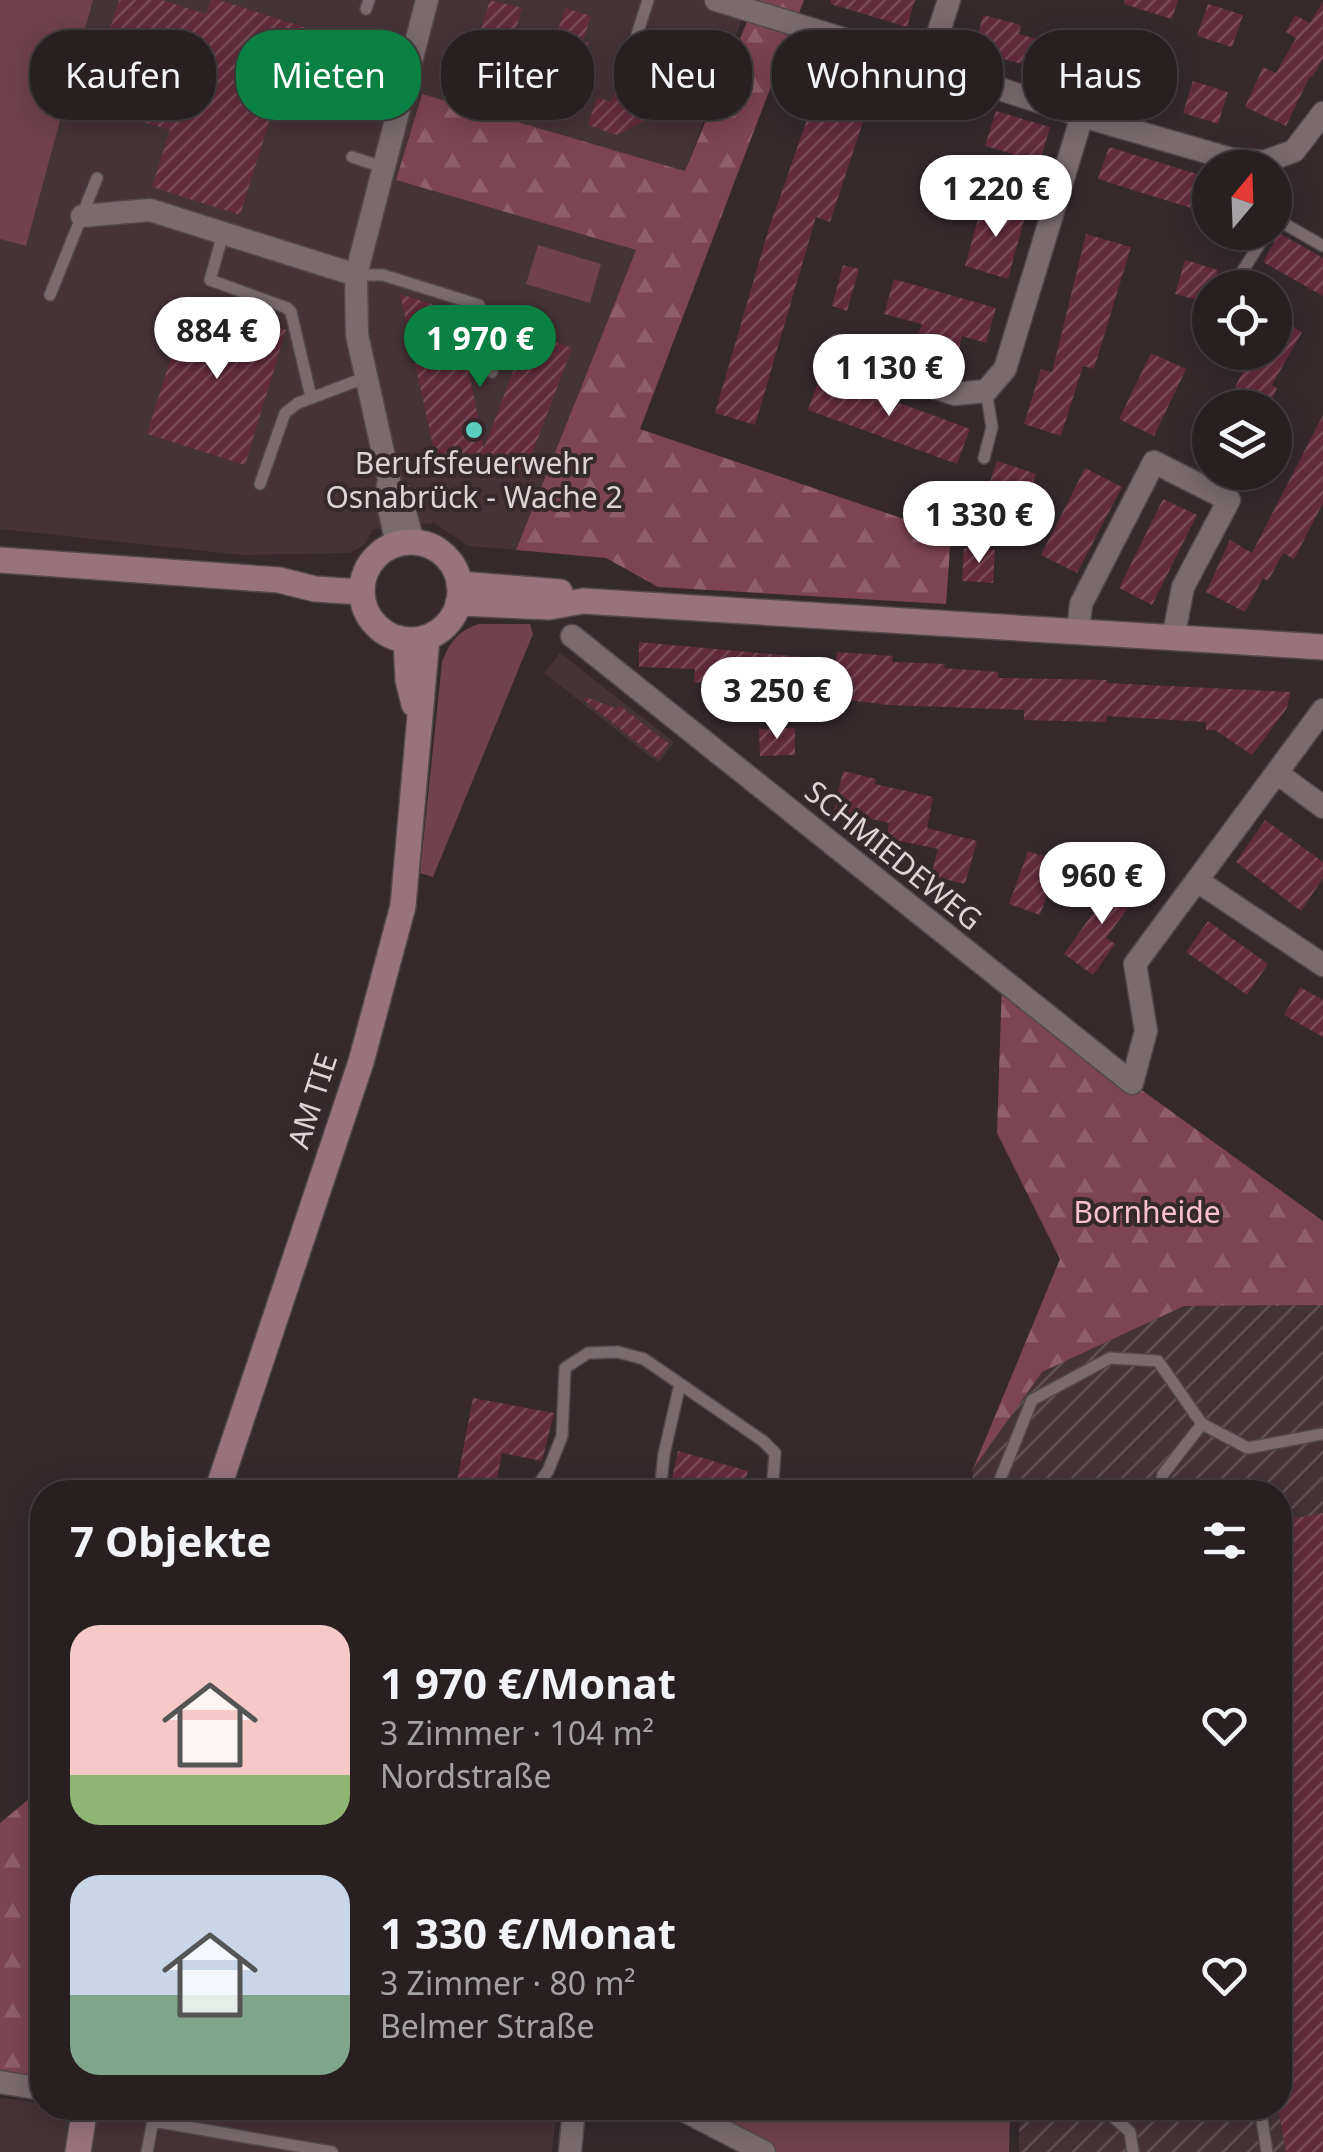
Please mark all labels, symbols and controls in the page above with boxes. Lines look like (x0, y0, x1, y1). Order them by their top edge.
chip: Kaufen (30, 30, 216, 120)
chip: Mieten (236, 30, 421, 120)
chip: Filter (441, 30, 594, 120)
chip: Neu (614, 30, 752, 120)
chip: Wohnung (772, 30, 1003, 120)
chip: Haus (1023, 30, 1177, 120)
north arrow (1192, 150, 1292, 250)
map controls (1192, 150, 1292, 490)
pin: 1 220 € (904, 155, 1088, 240)
text: 1 220 € (942, 166, 1050, 209)
button: locate (1192, 270, 1292, 370)
pin: 884 € (147, 297, 287, 382)
pin: 1 970 € (388, 305, 572, 390)
text: 884 € (176, 308, 258, 351)
text: 1 970 € (426, 316, 534, 359)
pin: 1 130 € (797, 334, 981, 419)
text: 1 130 € (835, 345, 943, 388)
button: layers (1192, 390, 1292, 490)
marker: Berufsfeuerwehr Osnabrück - Wache 2 (463, 419, 485, 441)
place label: Berufsfeuerwehr Osnabrück - Wache 2 (325, 442, 623, 517)
pin: 1 330 € (887, 481, 1071, 566)
text: 1 330 € (925, 492, 1033, 535)
pin: 3 250 € (685, 657, 869, 742)
text: 3 250 € (723, 668, 831, 711)
street label: SCHMIEDEWEG (797, 771, 991, 939)
pin: 960 € (1032, 842, 1172, 927)
text: 960 € (1061, 853, 1143, 896)
street label: AM TIE (277, 1048, 346, 1153)
park label: Bornheide (1073, 1191, 1221, 1232)
text: 7 Objekte (70, 1512, 272, 1569)
icon: filters (1197, 1513, 1252, 1568)
text: 1 970 €/Monat (380, 1654, 676, 1711)
icon: home (150, 1665, 270, 1785)
icon: heart (1197, 1698, 1252, 1753)
text: 3 Zimmer · 104 m² (380, 1711, 654, 1754)
text: Nordstraße (380, 1754, 552, 1797)
text: 1 330 €/Monat (380, 1904, 676, 1961)
icon: home (150, 1915, 270, 2035)
icon: heart (1197, 1948, 1252, 2003)
text: 3 Zimmer · 80 m² (380, 1961, 636, 2004)
text: Belmer Straße (380, 2004, 595, 2047)

